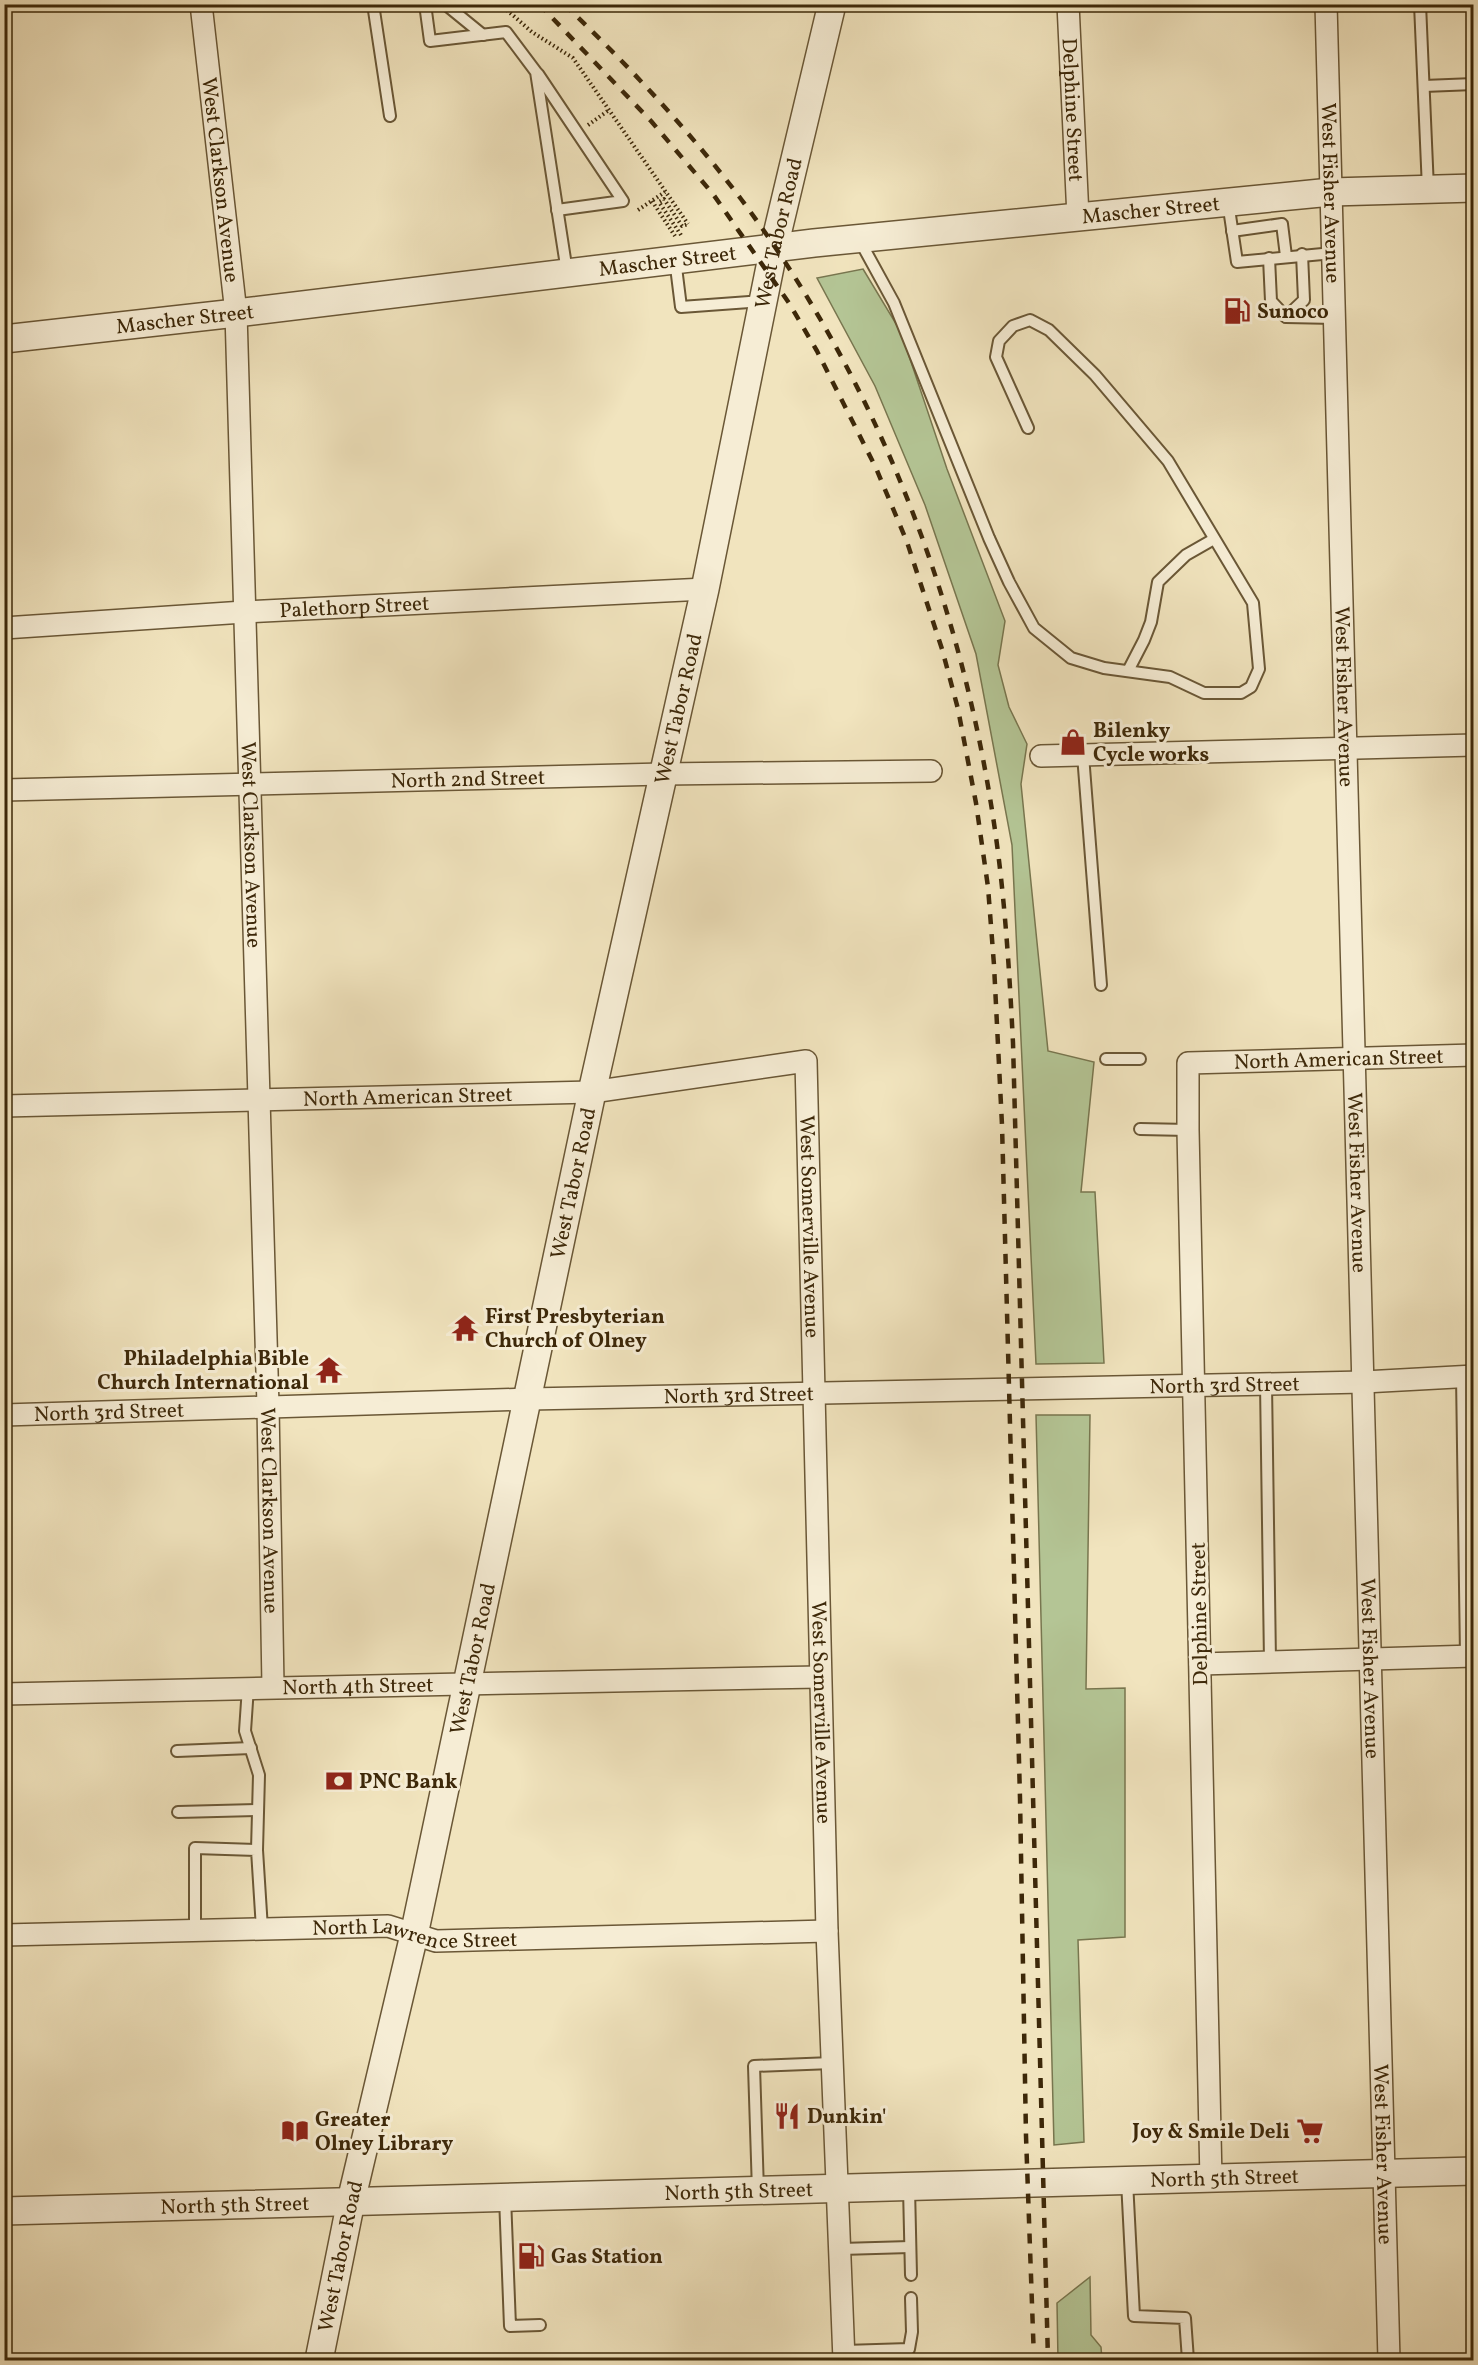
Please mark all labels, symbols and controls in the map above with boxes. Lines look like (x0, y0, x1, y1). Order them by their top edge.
street label: Delphine Street (1054, 37, 1089, 183)
street label: West Clarkson Avenue (193, 76, 245, 284)
street label: West Fisher Avenue (1313, 102, 1346, 284)
street label: West Tabor Road (749, 155, 811, 311)
street label: Mascher Street (1080, 190, 1221, 233)
street label: Mascher Street (597, 240, 738, 285)
fuel station icon: Sunoco (1222, 296, 1252, 326)
street label: Mascher Street (115, 298, 256, 342)
place label: Sunoco (1257, 298, 1329, 327)
street label: Palethorp Street (279, 590, 430, 626)
street label: West Fisher Avenue (1326, 606, 1360, 788)
street label: West Tabor Road (649, 631, 711, 787)
place label: Bilenky Cycle works (1093, 717, 1209, 770)
shop icon: Bilenky Cycle works (1058, 727, 1088, 757)
street label: West Clarkson Avenue (233, 741, 268, 948)
street label: North 2nd Street (390, 764, 546, 797)
street label: North American Street (1233, 1043, 1444, 1078)
street label: North American Street (303, 1081, 513, 1115)
street label: West Fisher Avenue (1339, 1092, 1373, 1273)
street label: West Tabor Road (544, 1105, 604, 1262)
street label: West Somerville Avenue (791, 1115, 826, 1338)
place label: First Presbyterian Church of Olney (485, 1303, 665, 1356)
temple icon: First Presbyterian Church of Olney (450, 1313, 480, 1343)
place label: Philadelphia Bible Church International (97, 1345, 309, 1398)
temple icon: Philadelphia Bible Church International (314, 1355, 344, 1385)
street label: North 3rd Street (1149, 1370, 1300, 1402)
street label: North 3rd Street (663, 1380, 814, 1412)
street label: North 3rd Street (33, 1397, 185, 1430)
street label: West Clarkson Avenue (252, 1407, 285, 1614)
street label: Delphine Street (1185, 1542, 1216, 1686)
street label: West Fisher Avenue (1352, 1578, 1386, 1759)
street label: West Tabor Road (444, 1581, 504, 1737)
street label: West Somerville Avenue (803, 1601, 837, 1824)
street label: North 4th Street (282, 1671, 434, 1703)
bank icon: PNC Bank (324, 1766, 354, 1796)
place label: PNC Bank (359, 1768, 458, 1797)
street label: North Lawrence Street (312, 1912, 518, 1957)
street label: West Fisher Avenue (1365, 2064, 1399, 2245)
restaurant icon: Dunkin' (772, 2101, 802, 2131)
place label: Dunkin' (807, 2103, 886, 2132)
place label: Greater Olney Library (315, 2106, 453, 2159)
library icon: Greater Olney Library (280, 2116, 310, 2146)
supermarket icon: Joy & Smile Deli (1295, 2116, 1325, 2146)
place label: Joy & Smile Deli (1131, 2118, 1290, 2147)
street label: North 5th Street (1150, 2163, 1299, 2196)
street label: North 5th Street (664, 2176, 814, 2209)
street label: West Tabor Road (312, 2178, 371, 2335)
street label: North 5th Street (160, 2190, 310, 2223)
fuel station icon: Gas Station (516, 2241, 546, 2271)
place label: Gas Station (551, 2243, 663, 2272)

